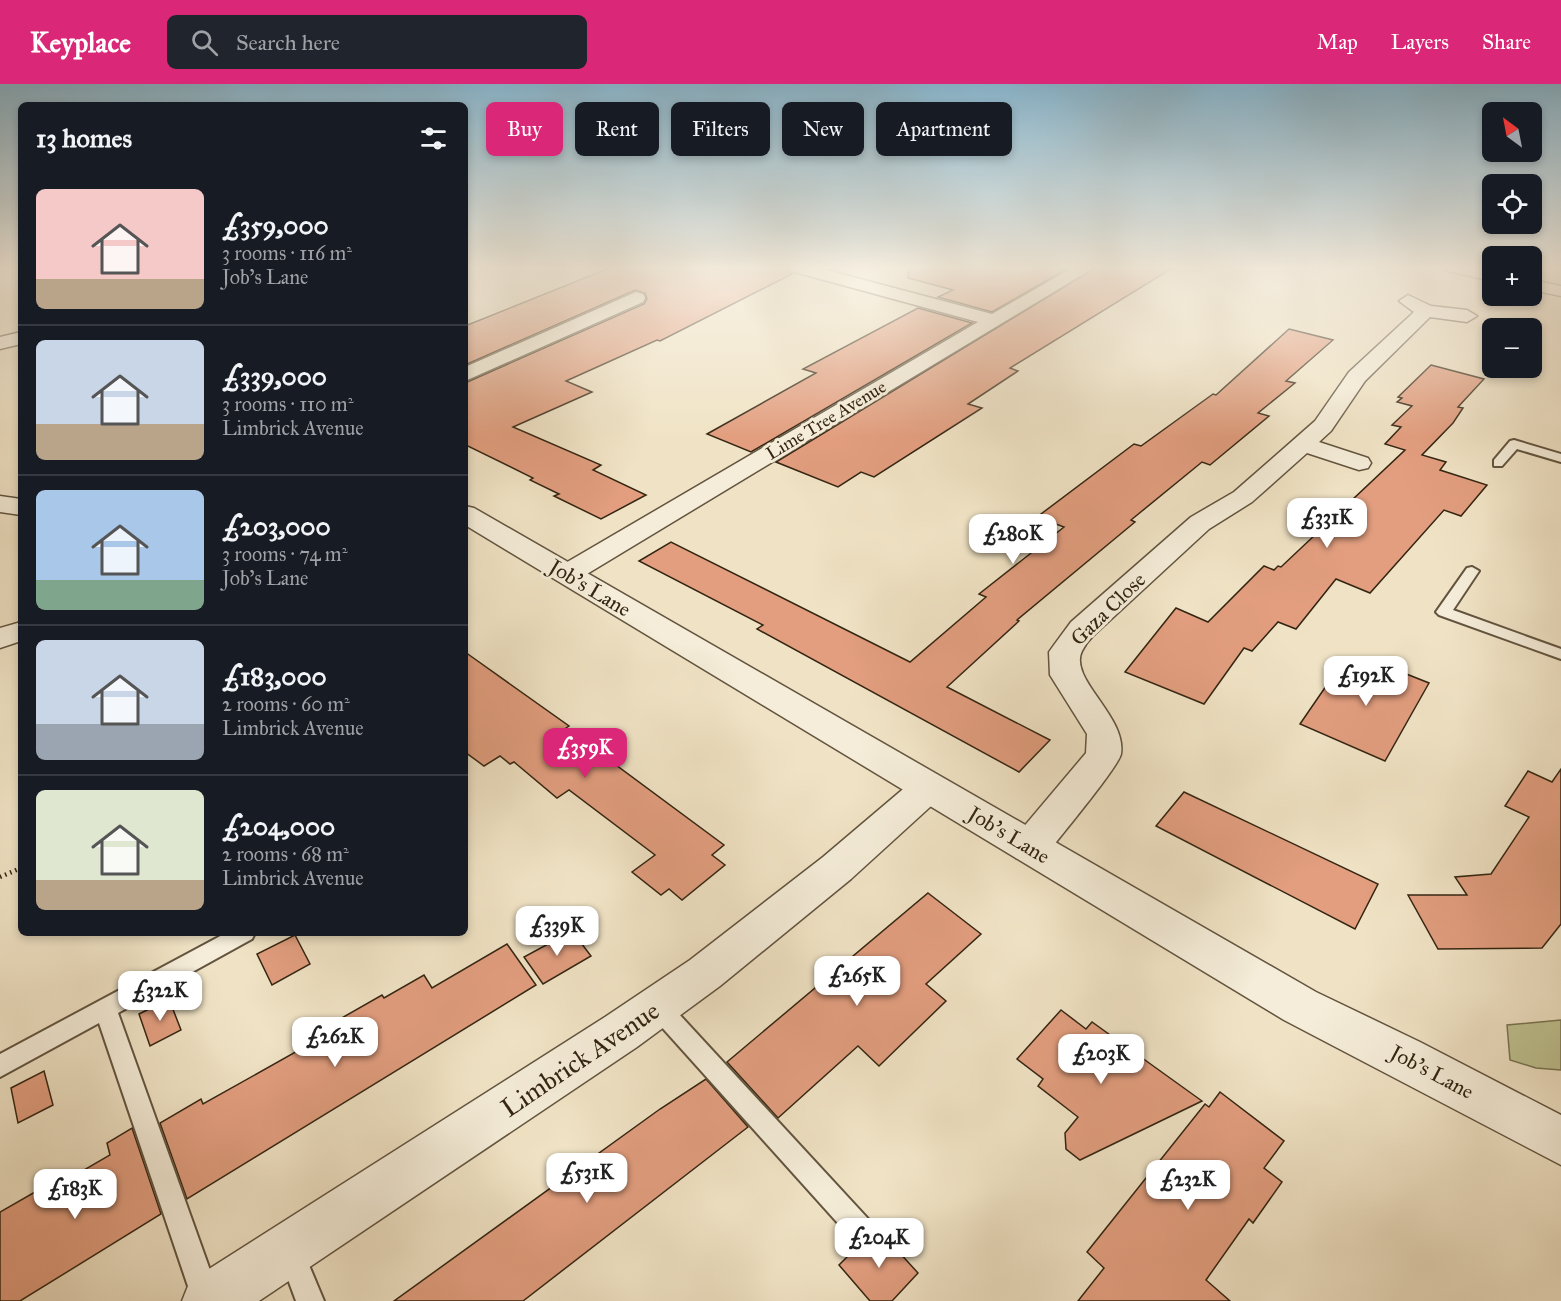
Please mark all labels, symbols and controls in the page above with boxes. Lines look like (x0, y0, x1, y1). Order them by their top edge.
search box (167, 15, 587, 69)
text: Keyplace (30, 25, 131, 60)
icon: search (188, 26, 221, 59)
text: Search here (236, 29, 340, 56)
text: Map (1317, 29, 1358, 55)
text: Layers (1391, 29, 1449, 55)
text: Share (1482, 29, 1531, 55)
chip: Buy (486, 102, 563, 156)
chip: Rent (575, 102, 659, 156)
chip: Filters (671, 102, 770, 156)
chip: New (782, 102, 864, 156)
chip: Apartment (876, 102, 1012, 156)
north arrow (1482, 102, 1542, 162)
map controls (1482, 102, 1542, 378)
text: 13 homes (36, 122, 132, 154)
icon: filters (417, 122, 450, 155)
button: locate (1482, 174, 1542, 234)
text: £359,000 (222, 209, 329, 241)
icon: home (84, 213, 156, 285)
text: 3 rooms · 116 m² (222, 241, 352, 265)
button: + (1482, 246, 1542, 306)
text: Job's Lane (222, 265, 308, 289)
button: − (1482, 318, 1542, 378)
text: £339,000 (222, 360, 327, 392)
icon: home (84, 364, 156, 436)
street label: Lime Tree Avenue (762, 376, 890, 464)
text: 3 rooms · 110 m² (222, 392, 353, 416)
text: Limbrick Avenue (222, 416, 364, 440)
pin: £331K (1285, 498, 1369, 549)
text: £331K (1301, 505, 1353, 529)
text: £203,000 (222, 510, 331, 542)
icon: home (84, 514, 156, 586)
pin: £280K (971, 514, 1055, 565)
text: £280K (983, 521, 1043, 545)
text: 3 rooms · 74 m² (222, 542, 347, 566)
street label: Job's Lane (543, 552, 636, 623)
text: Job's Lane (222, 566, 308, 590)
street label: Gaza Close (1065, 567, 1151, 651)
pin: £192K (1324, 656, 1408, 707)
text: £183,000 (222, 660, 327, 692)
text: £192K (1338, 663, 1394, 687)
icon: home (84, 664, 156, 736)
text: 2 rooms · 60 m² (222, 692, 350, 716)
text: Limbrick Avenue (222, 716, 364, 740)
pin: £359K (543, 728, 627, 779)
text: £359K (557, 735, 613, 759)
street label: Job's Lane (962, 799, 1055, 870)
text: £204,000 (222, 810, 335, 842)
icon: home (84, 814, 156, 886)
text: 2 rooms · 68 m² (222, 842, 349, 866)
text: Limbrick Avenue (222, 866, 364, 890)
pin: £339K (515, 906, 599, 957)
text: £339K (530, 913, 584, 937)
pin: £265K (815, 956, 899, 1007)
text: £265K (828, 963, 886, 987)
pin: £322K (118, 971, 202, 1022)
text: £322K (132, 978, 188, 1002)
street label: Limbrick Avenue (495, 994, 665, 1124)
pin: £262K (293, 1017, 377, 1068)
text: £262K (306, 1024, 364, 1048)
pin: £203K (1059, 1034, 1143, 1085)
street label: Job's Lane (1384, 1038, 1478, 1105)
text: £203K (1072, 1041, 1130, 1065)
pin: £531K (545, 1153, 629, 1204)
text: £531K (560, 1160, 614, 1184)
pin: £232K (1146, 1160, 1230, 1211)
text: £232K (1160, 1167, 1216, 1191)
pin: £183K (33, 1169, 117, 1220)
text: £183K (48, 1176, 102, 1200)
pin: £204K (837, 1218, 921, 1269)
text: £204K (849, 1225, 909, 1249)

